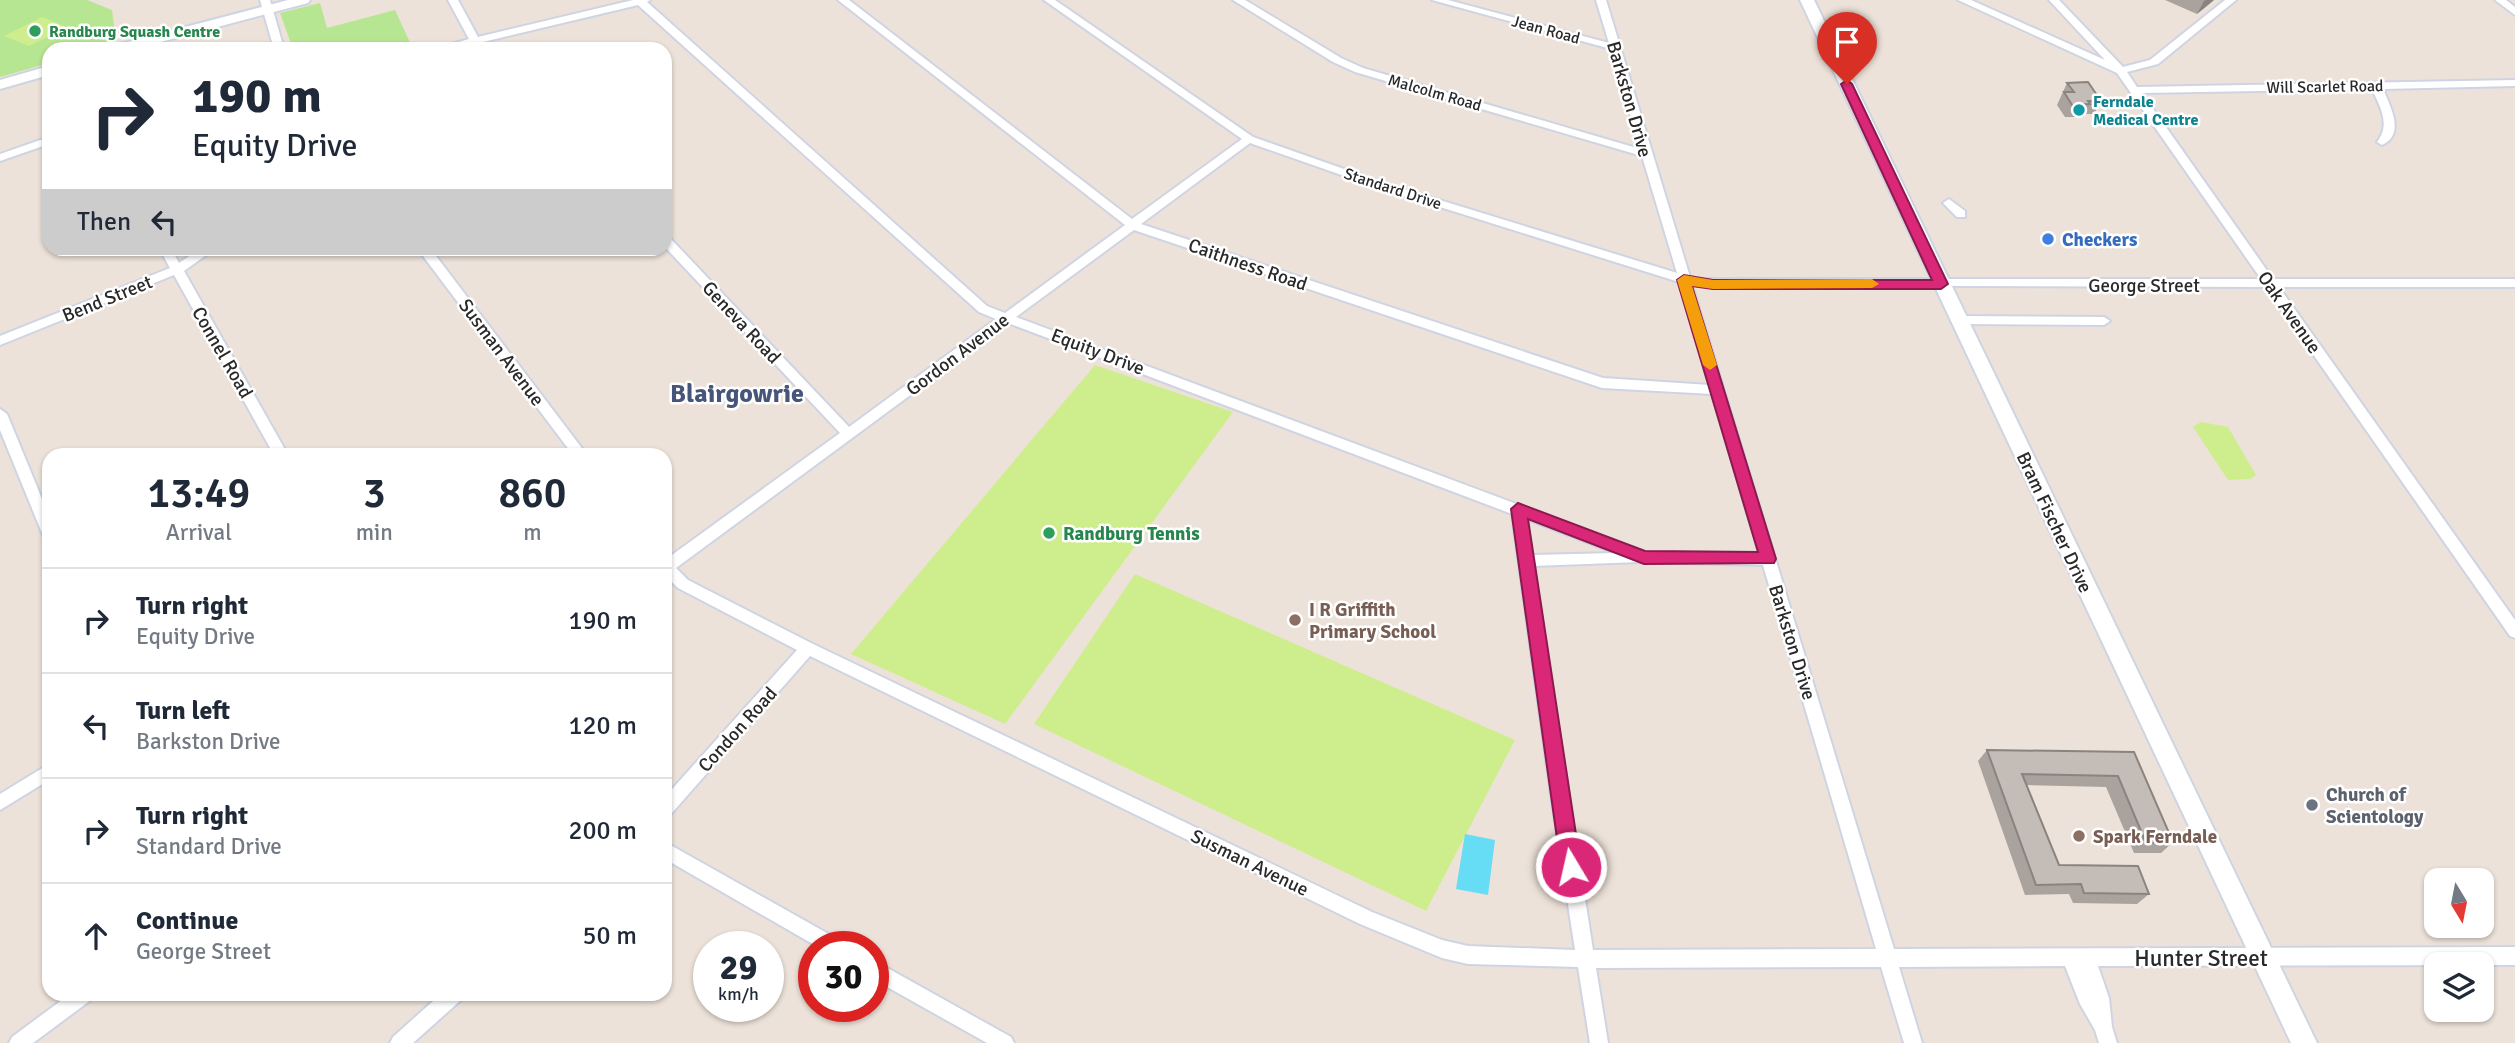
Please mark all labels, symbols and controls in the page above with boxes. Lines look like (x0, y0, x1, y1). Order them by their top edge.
street label: Jean Road (1509, 11, 1582, 49)
pin (1817, 12.0, 1877, 84)
place label: Randburg Squash Centre (49, 22, 220, 42)
marker: Randburg Squash Centre (27, 23, 43, 39)
icon: arrive (1828, 23, 1866, 61)
street label: Barkston Drive (1601, 39, 1657, 160)
text: 190 m (192, 66, 322, 126)
icon: right (77, 70, 168, 161)
street label: Malcolm Road (1386, 70, 1484, 116)
street label: Will Scarlet Road (2266, 76, 2384, 98)
place label: Ferndale Medical Centre (2093, 92, 2198, 130)
marker: Ferndale Medical Centre (2071, 102, 2087, 118)
text: Equity Drive (192, 126, 358, 165)
street label: Standard Drive (1341, 164, 1444, 214)
icon: left (145, 203, 183, 241)
text: Then (77, 206, 131, 238)
place label: Checkers (2062, 228, 2137, 252)
marker: Checkers (2040, 231, 2056, 247)
street label: Caithness Road (1185, 233, 1310, 297)
street label: Oak Avenue (2252, 267, 2326, 358)
street label: Bend Street (59, 270, 156, 328)
street label: George Street (2088, 274, 2200, 298)
street label: Geneva Road (697, 276, 786, 369)
street label: Susman Avenue (453, 294, 549, 411)
street label: Connel Road (186, 302, 258, 403)
street label: Gordon Avenue (901, 308, 1014, 401)
street label: Equity Drive (1047, 323, 1148, 381)
district label: Blairgowrie (670, 378, 804, 410)
street label: Bram Fischer Drive (2011, 448, 2097, 597)
text: 13:49 (148, 468, 250, 519)
text: 3 (363, 468, 386, 519)
text: 860 (498, 468, 566, 519)
text: Arrival (166, 518, 232, 547)
text: min (356, 518, 393, 547)
text: m (523, 518, 542, 547)
place label: Randburg Tennis (1063, 522, 1200, 546)
marker: Randburg Tennis (1041, 525, 1057, 541)
street label: Barkston Drive (1763, 582, 1821, 703)
text: Turn right (136, 590, 248, 622)
place label: I R Griffith Primary School (1309, 598, 1436, 644)
icon: right (77, 602, 115, 640)
text: 190 m (568, 605, 637, 637)
marker: I R Griffith Primary School (1287, 612, 1303, 628)
text: Equity Drive (136, 622, 255, 651)
street label: Condon Road (693, 682, 782, 777)
text: Turn left (136, 695, 230, 727)
icon: left (77, 707, 115, 745)
text: 120 m (568, 710, 637, 742)
text: Barkston Drive (136, 727, 281, 756)
place label: Church of Scientology (2326, 783, 2424, 829)
marker: Church of Scientology (2304, 797, 2320, 813)
text: Turn right (136, 800, 248, 832)
icon: right (77, 812, 115, 850)
text: 200 m (568, 815, 637, 847)
street label: Susman Avenue (1187, 824, 1312, 902)
place label: Spark Ferndale (2093, 825, 2217, 849)
marker: Spark Ferndale (2071, 828, 2087, 844)
position arrow (1534, 830, 1608, 904)
text: Standard Drive (136, 832, 282, 861)
north arrow (2424, 868, 2494, 938)
map controls (2424, 868, 2494, 1022)
text: Continue (136, 905, 238, 937)
icon: ahead (77, 917, 115, 955)
text: 50 m (582, 920, 637, 952)
speed limit sign: 30 (798, 931, 889, 1022)
text: George Street (136, 937, 271, 966)
street label: Hunter Street (2134, 944, 2268, 973)
text: 29 (720, 946, 757, 989)
button: layers (2424, 952, 2494, 1022)
text: km/h (718, 983, 759, 1005)

